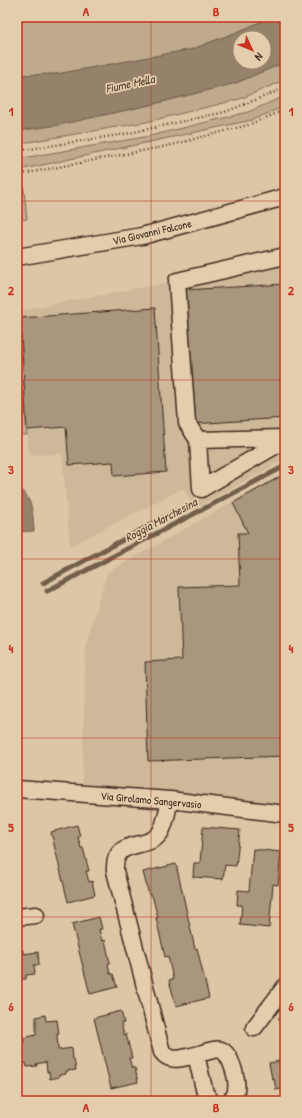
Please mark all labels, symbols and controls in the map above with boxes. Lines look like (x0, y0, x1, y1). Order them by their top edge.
text: A (83, 2, 90, 20)
text: B (213, 2, 220, 20)
north arrow (232, 30, 272, 70)
text: N (252, 50, 266, 64)
water label: Fiume Mella (104, 70, 157, 97)
text: 1 (9, 102, 14, 120)
text: 1 (289, 102, 294, 120)
street label: Via Giovanni Falcone (111, 216, 194, 248)
text: 2 (8, 281, 15, 299)
text: 2 (288, 281, 295, 299)
text: 3 (8, 460, 14, 478)
text: 3 (288, 460, 294, 478)
water label: Roggia Marchesina (122, 493, 201, 546)
text: 4 (9, 639, 14, 657)
text: 4 (289, 639, 294, 657)
street label: Via Girolamo Sangervasio (100, 789, 203, 811)
text: 5 (8, 818, 14, 836)
text: 5 (288, 818, 294, 836)
text: 6 (8, 997, 14, 1015)
text: 6 (288, 997, 294, 1015)
text: A (83, 1098, 90, 1116)
text: B (213, 1098, 220, 1116)

